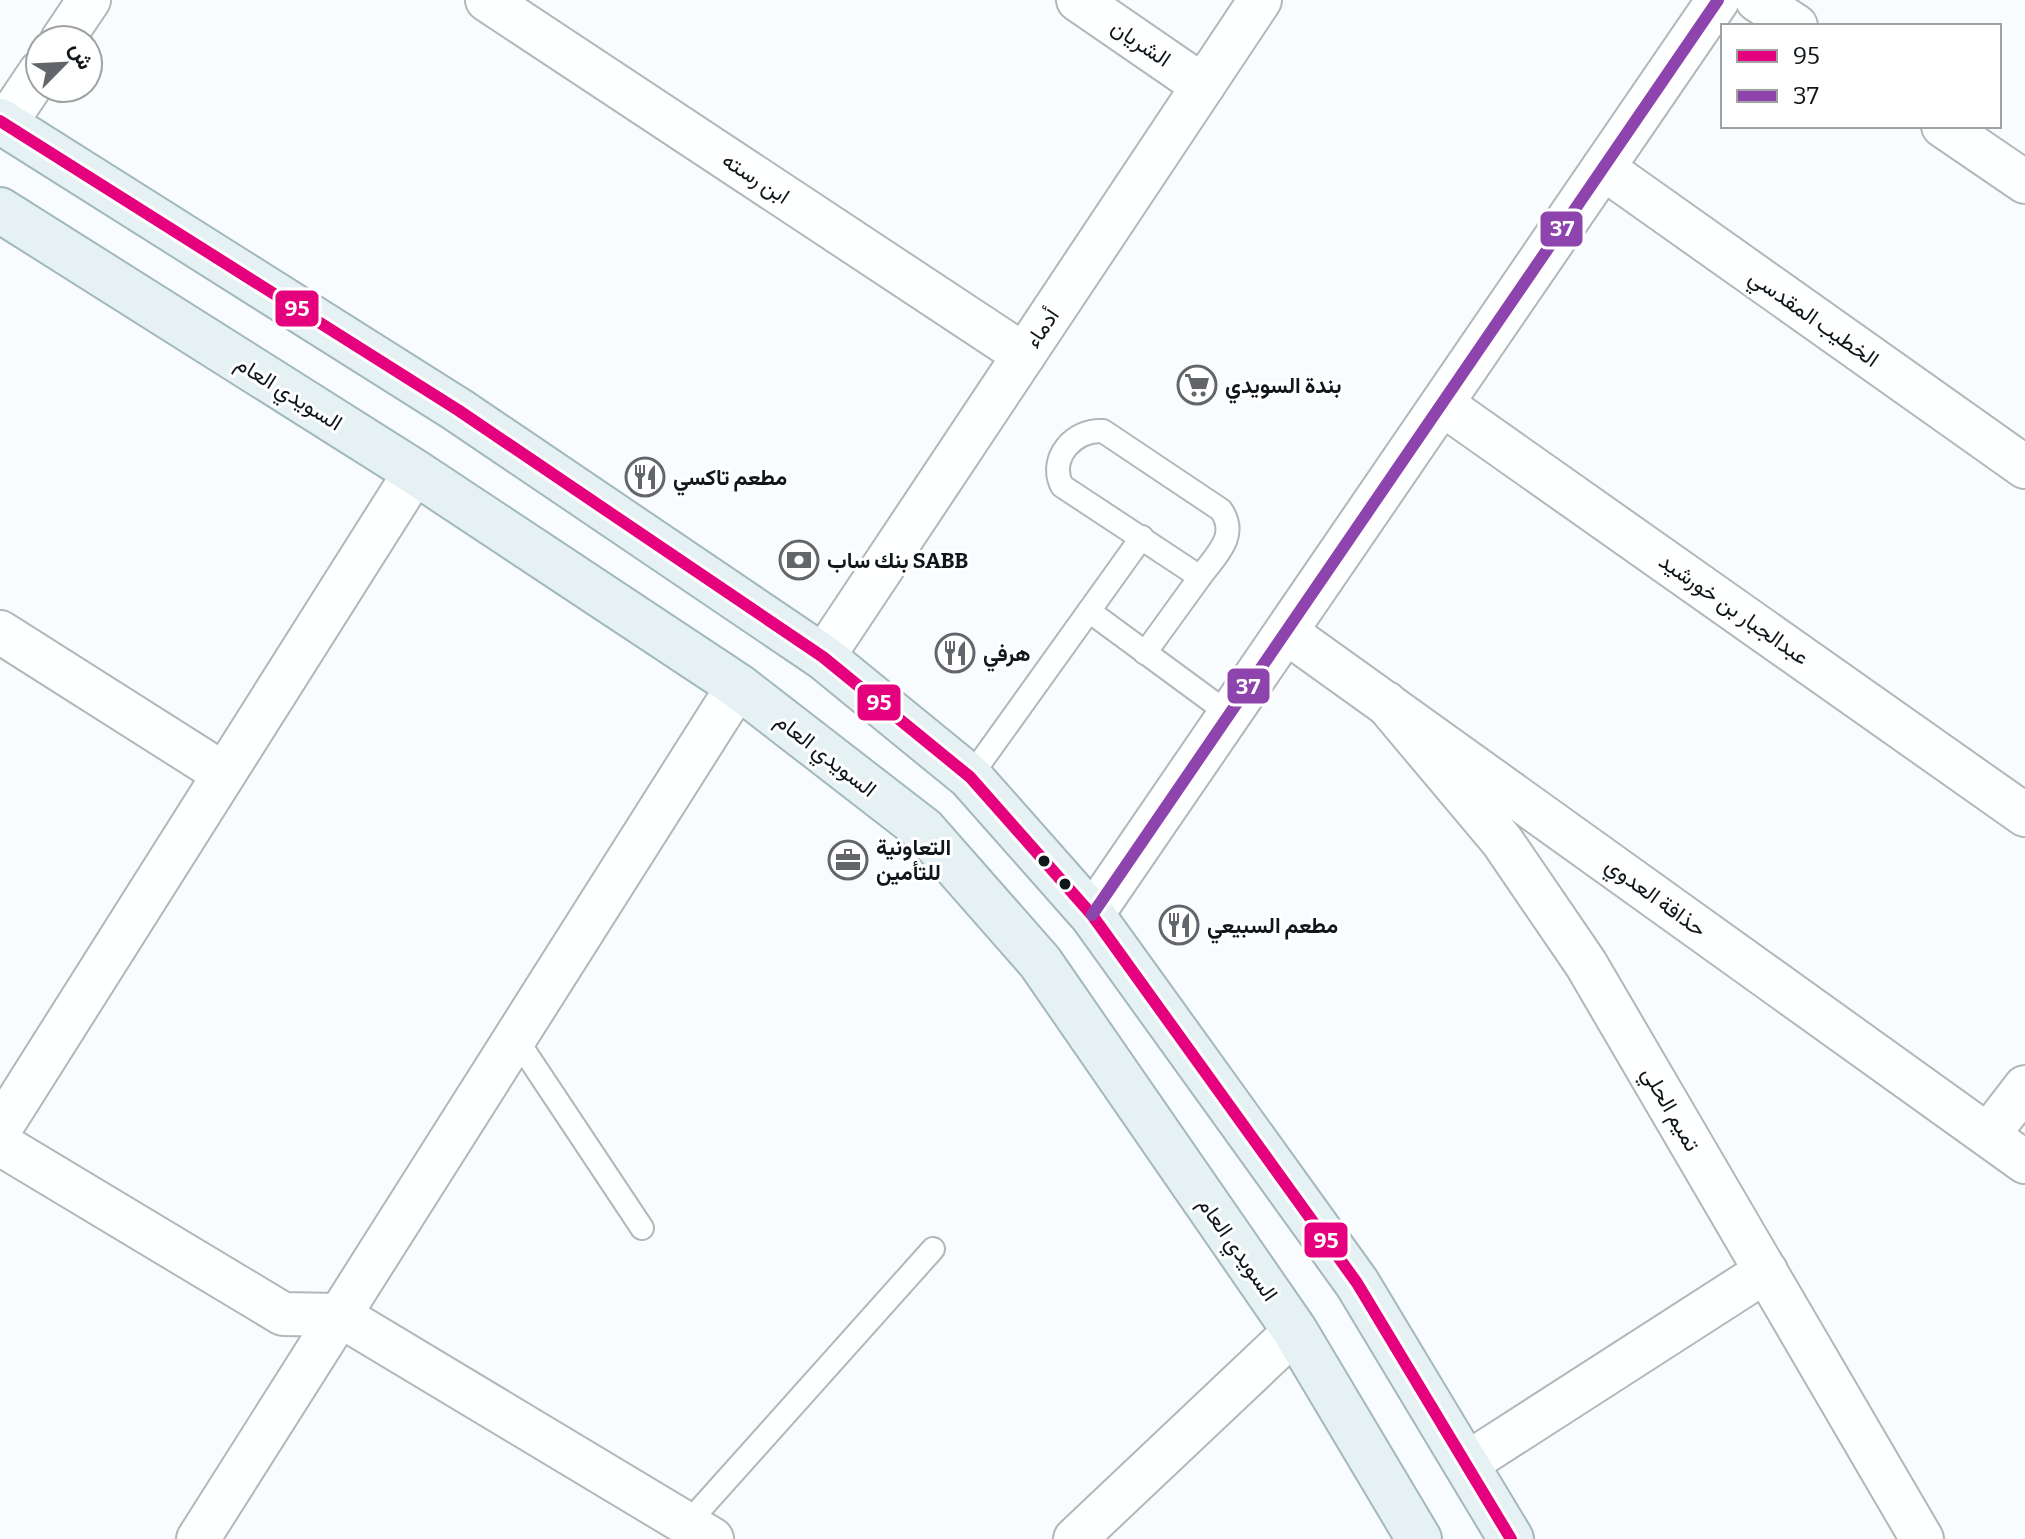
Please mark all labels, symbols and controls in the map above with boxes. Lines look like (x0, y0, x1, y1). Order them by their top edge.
street label: الشريان (1106, 13, 1176, 73)
north arrow (24, 24, 104, 104)
legend (1721, 24, 2001, 128)
text: ش (64, 39, 100, 74)
text: 95 (1793, 42, 1820, 70)
text: 37 (1793, 82, 1819, 110)
street label: ابن رسته (717, 146, 795, 210)
line badge: 37 (1539, 210, 1584, 248)
text: 37 (1550, 215, 1574, 242)
street label: الخطيب المقدسي (1741, 263, 1884, 377)
line badge: 95 (274, 289, 320, 328)
text: 95 (284, 295, 310, 322)
street label: أدماء (1019, 303, 1065, 353)
street label: السويدي العام (228, 349, 348, 441)
supermarket icon: بندة السويدي (1176, 364, 1218, 406)
place label: بندة السويدي (1225, 372, 1341, 404)
restaurant icon: مطعم تاكسي (624, 456, 666, 498)
place label: مطعم تاكسي (673, 464, 787, 496)
bank icon: بنك ساب SABB (778, 539, 820, 581)
place label: بنك ساب SABB (827, 547, 968, 574)
street label: عبدالجبار بن خورشيد (1654, 547, 1814, 671)
restaurant icon: هرفي (934, 632, 976, 674)
place label: هرفي (983, 640, 1031, 672)
line badge: 37 (1226, 667, 1271, 705)
text: 37 (1236, 673, 1260, 700)
line badge: 95 (856, 683, 902, 722)
text: 95 (866, 689, 892, 716)
street label: السويدي العام (767, 707, 882, 807)
place label: التعاونية للتأمين (876, 834, 951, 886)
office icon: التعاونية للتأمين (827, 839, 869, 881)
street label: حذافة العدوي (1597, 851, 1712, 947)
unlabelled marker (1036, 853, 1052, 869)
unlabelled marker (1057, 876, 1073, 892)
restaurant icon: مطعم السبيعي (1158, 904, 1200, 946)
place label: مطعم السبيعي (1207, 912, 1338, 944)
street label: تميم الحلي (1632, 1062, 1706, 1159)
street label: السويدي العام (1188, 1192, 1284, 1309)
line badge: 95 (1303, 1221, 1349, 1259)
text: 95 (1313, 1227, 1339, 1254)

